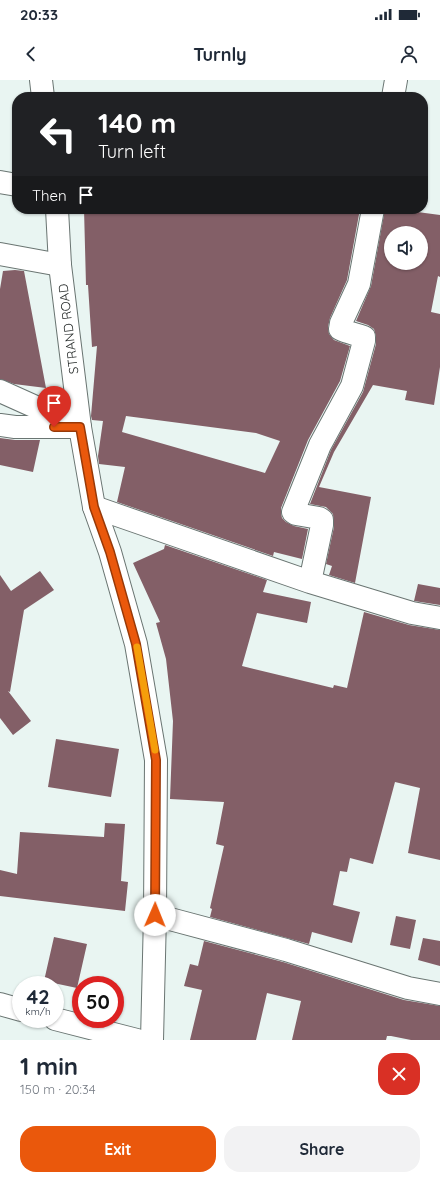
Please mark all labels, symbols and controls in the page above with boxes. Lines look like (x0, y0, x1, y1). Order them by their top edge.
text: 20:33 (20, 5, 58, 24)
icon: back (20, 43, 42, 65)
text: Turnly (193, 43, 247, 66)
icon: person (398, 43, 420, 65)
text: 140 m (98, 105, 176, 140)
icon: left (32, 108, 84, 160)
text: Turn left (98, 140, 166, 163)
icon: arrive (75, 184, 97, 206)
text: Then (32, 186, 67, 205)
map controls (384, 226, 428, 270)
button: sound (384, 226, 428, 270)
street label: STRAND ROAD (55, 283, 81, 375)
pin (37, 386, 71, 427)
icon: arrive (43, 392, 65, 414)
position arrow (134, 894, 176, 936)
speed limit sign: 50 (72, 976, 124, 1028)
text: 42 (26, 984, 50, 1009)
text: km/h (25, 1005, 51, 1018)
text: 1 min (20, 1051, 78, 1081)
button: close (378, 1053, 420, 1095)
text: 150 m · 20:34 (20, 1081, 96, 1097)
button: Exit (20, 1126, 216, 1172)
button: Share (224, 1126, 420, 1172)

